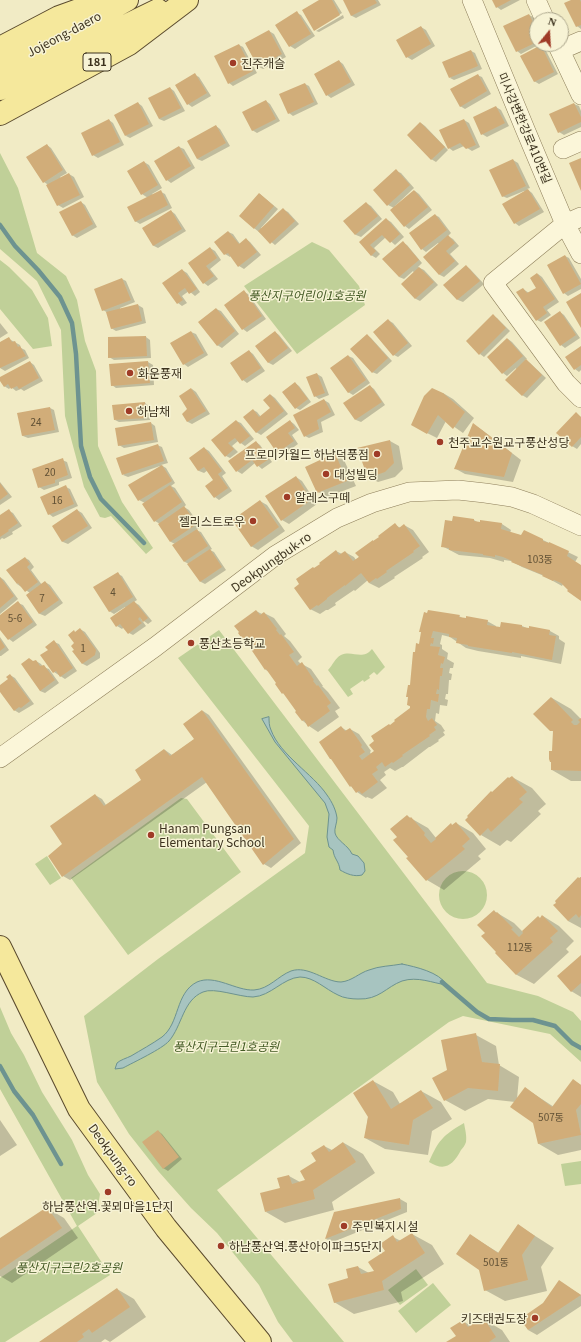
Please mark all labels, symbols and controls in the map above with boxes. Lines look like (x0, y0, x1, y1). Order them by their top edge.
street label: Jojeong-daero (25, 8, 103, 60)
north arrow (529, 12, 569, 52)
text: N (547, 15, 558, 28)
road number: 181 (83, 53, 111, 71)
place label: 진주캐슬 (241, 56, 285, 70)
marker: 진주캐슬 (228, 58, 238, 68)
street label: 미사강변한강로410번길 (495, 70, 555, 186)
park label: 풍산지구어린이1호공원 (248, 288, 366, 302)
place label: 화운풍재 (138, 366, 182, 380)
marker: 화운풍재 (125, 368, 135, 378)
place label: 하남채 (137, 404, 170, 418)
marker: 하남채 (124, 406, 134, 416)
house number: 24 (30, 416, 42, 428)
place label: 천주교수원교구풍산성당 (448, 435, 569, 449)
marker: 천주교수원교구풍산성당 (435, 437, 445, 447)
place label: 프로미카월드 하남덕풍점 (245, 447, 369, 461)
marker: 프로미카월드 하남덕풍점 (372, 449, 382, 459)
house number: 20 (44, 466, 56, 478)
place label: 대성빌딩 (334, 467, 378, 481)
marker: 대성빌딩 (321, 469, 331, 479)
place label: 알레스구떼 (295, 490, 350, 504)
marker: 알레스구떼 (282, 492, 292, 502)
house number: 16 (51, 494, 63, 506)
place label: 젤리스트로우 (179, 514, 245, 528)
marker: 젤리스트로우 (248, 516, 258, 526)
street label: Deokpungbuk-ro (228, 529, 314, 595)
house number: 103동 (527, 553, 553, 565)
house number: 4 (110, 586, 116, 598)
house number: 7 (39, 592, 45, 604)
house number: 5-6 (8, 612, 22, 624)
place label: 풍산초등학교 (199, 636, 265, 650)
marker: 풍산초등학교 (186, 638, 196, 648)
house number: 1 (80, 642, 86, 654)
place label: Hanam Pungsan Elementary School (159, 821, 265, 849)
marker: Hanam Pungsan Elementary School (146, 830, 156, 840)
house number: 112동 (507, 941, 533, 953)
park label: 풍산지구근린1호공원 (173, 1039, 279, 1053)
house number: 507동 (538, 1111, 564, 1123)
street label: Deokpung-ro (86, 1121, 140, 1189)
marker: 하남풍산역.꽃뫼마을1단지 (103, 1187, 113, 1197)
place label: 하남풍산역.꽃뫼마을1단지 (42, 1199, 174, 1213)
place label: 주민복지시설 (352, 1219, 418, 1233)
marker: 주민복지시설 (339, 1221, 349, 1231)
place label: 하남풍산역.풍산아이파크5단지 (229, 1239, 383, 1253)
marker: 하남풍산역.풍산아이파크5단지 (216, 1241, 226, 1251)
house number: 501동 (483, 1256, 509, 1268)
park label: 풍산지구근린2호공원 (16, 1260, 122, 1274)
place label: 키즈태권도장 (461, 1311, 527, 1325)
marker: 키즈태권도장 (530, 1313, 540, 1323)

